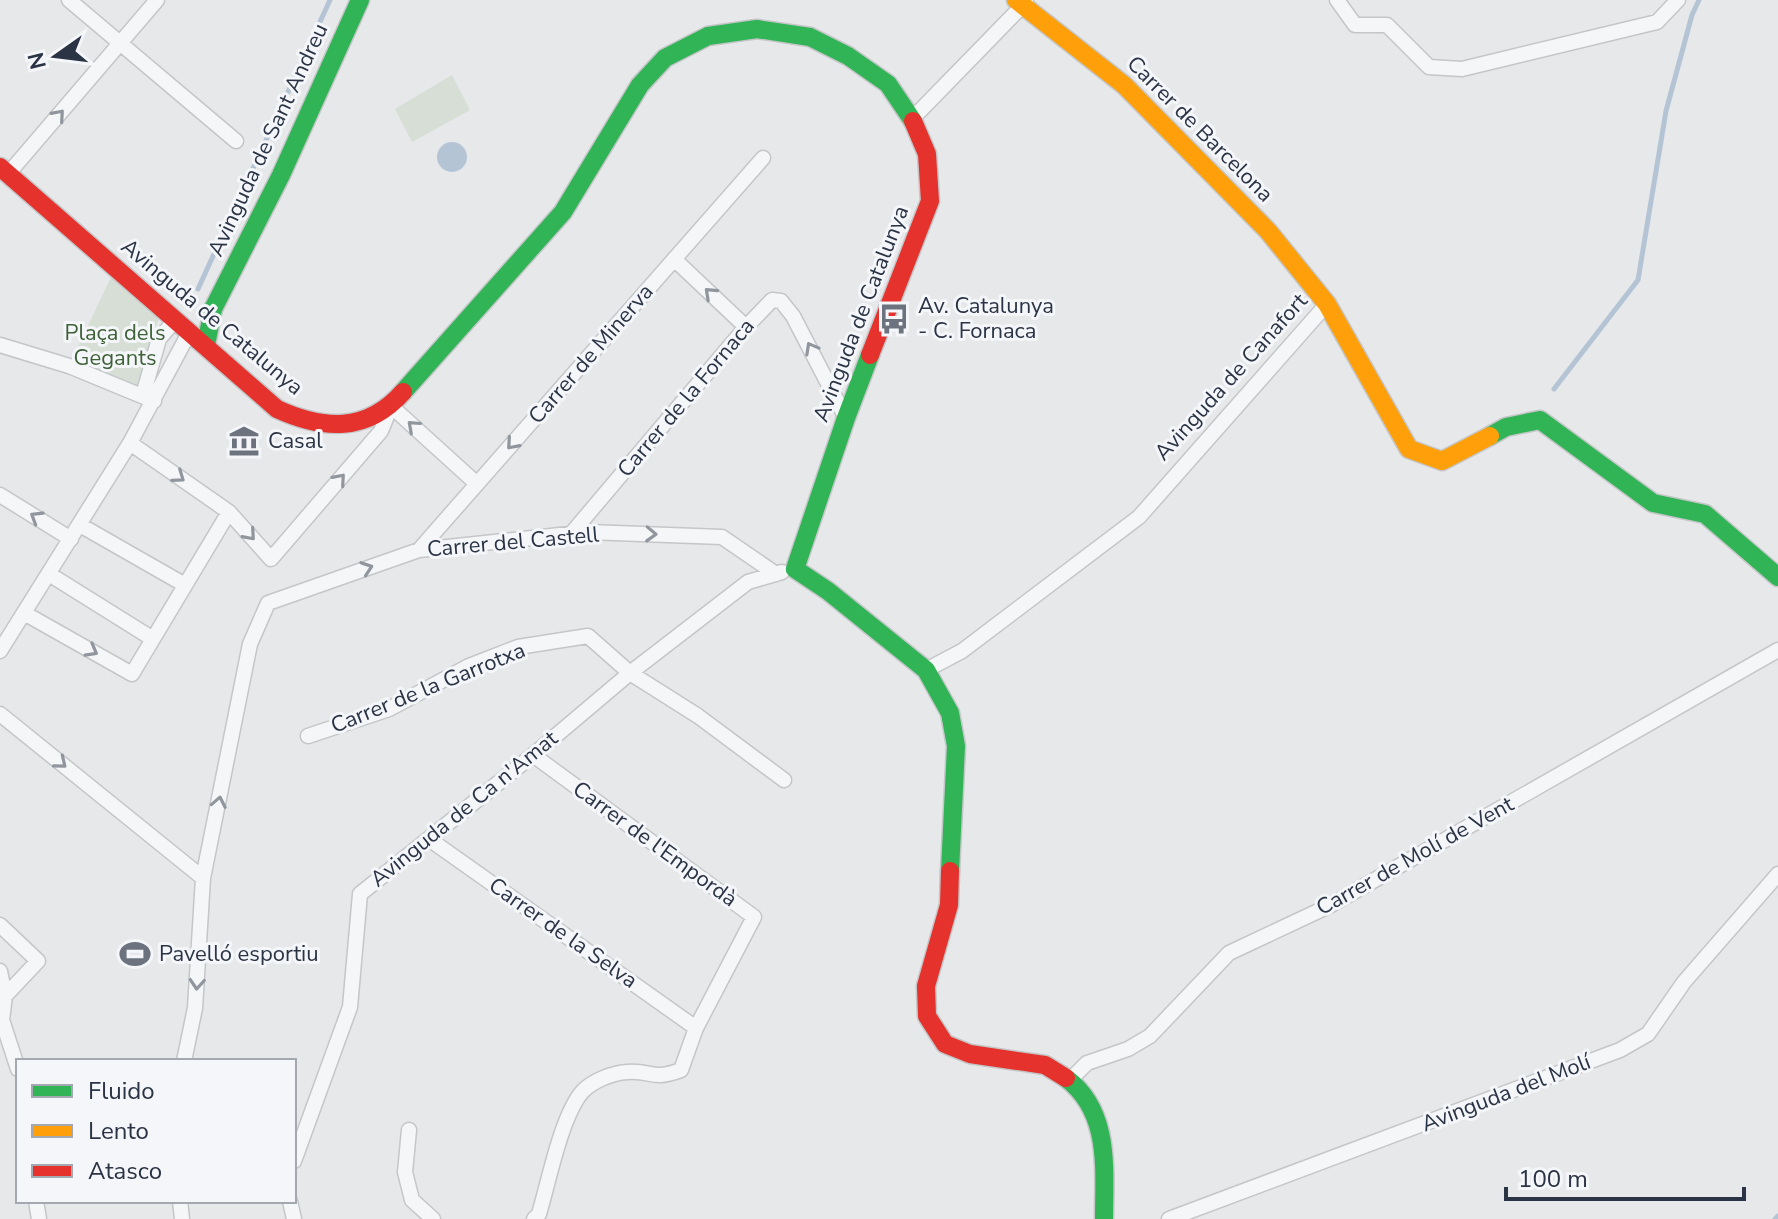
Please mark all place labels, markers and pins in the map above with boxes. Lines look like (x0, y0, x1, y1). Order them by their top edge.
place label: Av. Catalunya - C. Fornaca (918, 291, 1054, 346)
bus stop icon: Av. Catalunya - C. Fornaca (877, 302, 911, 336)
museum icon: Casal (227, 424, 261, 458)
place label: Casal (268, 426, 323, 456)
sports icon: Pavelló esportiu (118, 937, 152, 971)
place label: Pavelló esportiu (159, 939, 319, 969)

